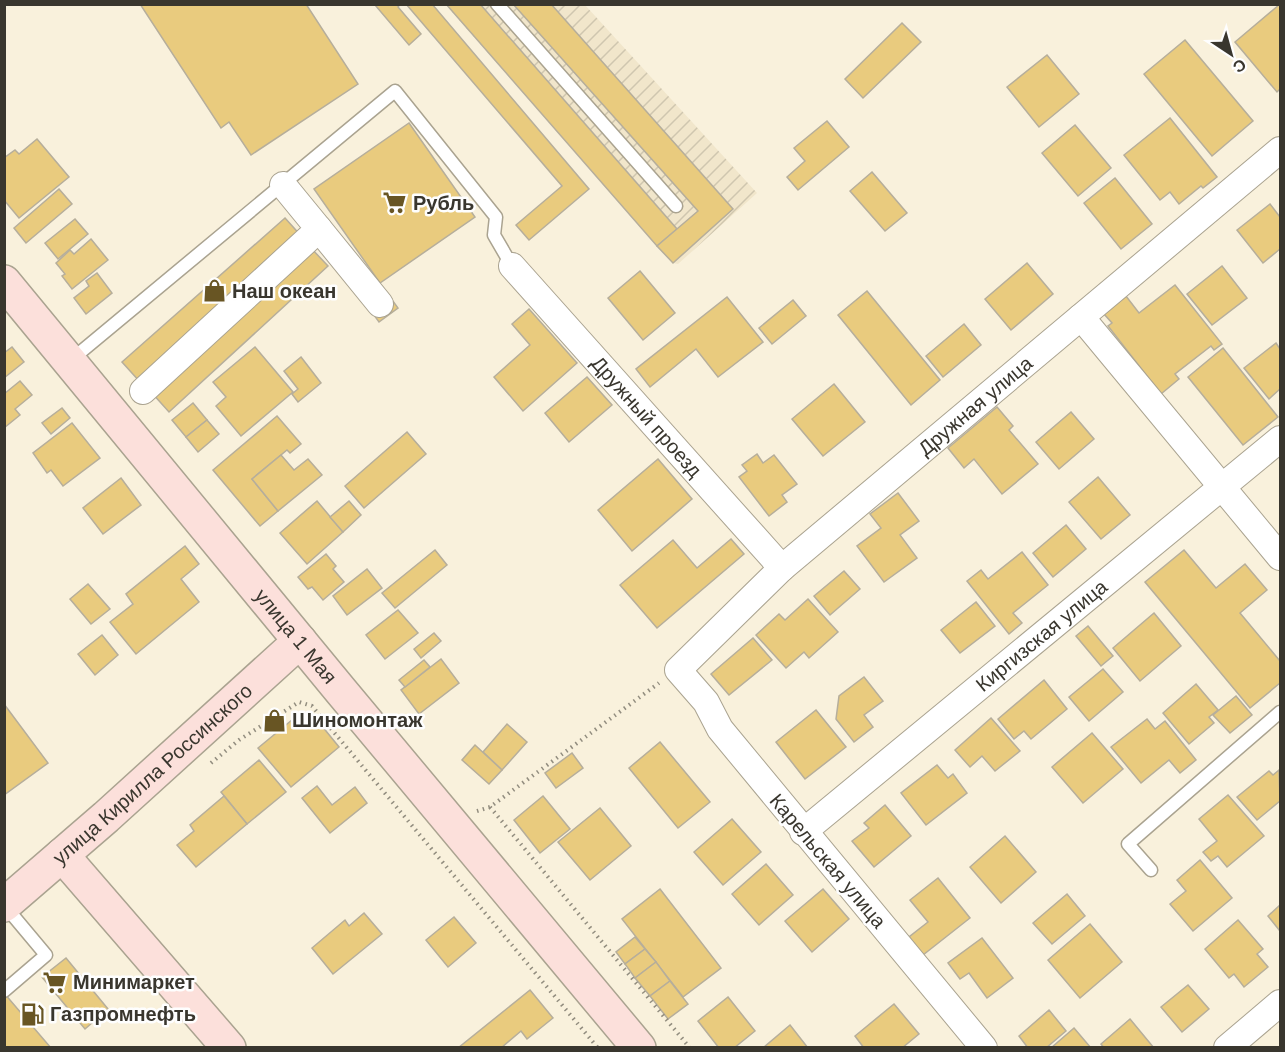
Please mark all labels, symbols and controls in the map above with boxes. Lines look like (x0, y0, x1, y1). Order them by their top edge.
north arrow (1201, 24, 1261, 84)
text: С (1229, 55, 1249, 76)
supermarket icon: Рубль (382, 190, 408, 216)
place label: Рубль (413, 192, 474, 214)
shop icon: Наш океан (201, 278, 227, 304)
place label: Наш океан (232, 280, 336, 302)
street label: Дружная улица (914, 351, 1037, 460)
street label: Дружный проезд (587, 352, 707, 482)
street label: Киргизская улица (972, 575, 1112, 696)
street label: улица 1 Мая (250, 584, 341, 688)
street label: улица Кирилла Россинского (48, 679, 256, 869)
shop icon: Шиномонтаж (261, 707, 287, 733)
place label: Шиномонтаж (292, 709, 423, 731)
street label: Карельская улица (766, 790, 891, 933)
supermarket icon: Минимаркет (42, 969, 68, 995)
place label: Минимаркет (73, 971, 195, 993)
fuel station icon: Газпромнефть (19, 1001, 45, 1027)
place label: Газпромнефть (50, 1003, 196, 1025)

